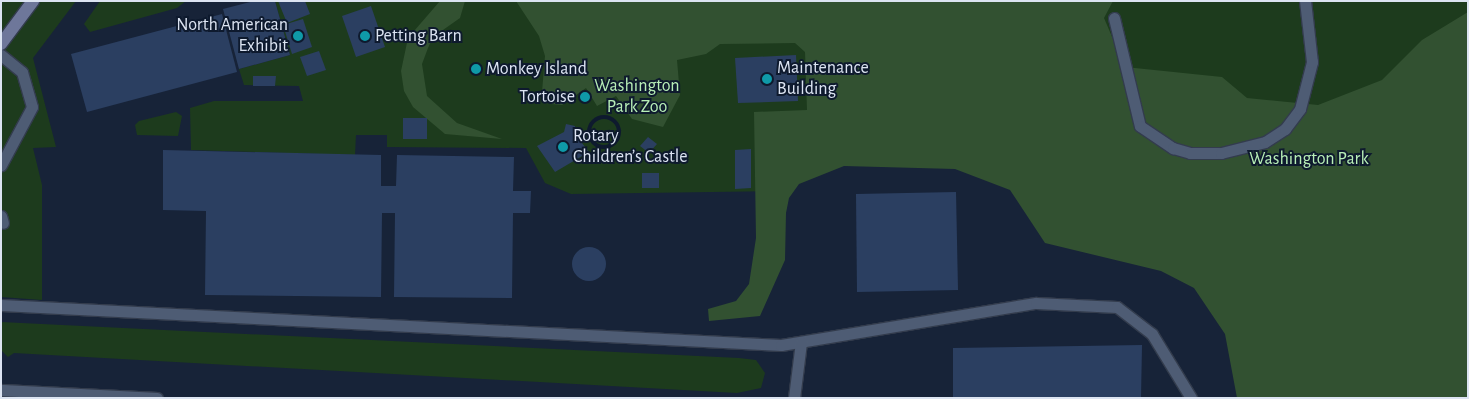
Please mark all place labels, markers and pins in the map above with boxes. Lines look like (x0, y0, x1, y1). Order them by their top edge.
place label: North American Exhibit (176, 15, 288, 58)
place label: Petting Barn (375, 25, 462, 47)
marker: North American Exhibit (292, 30, 304, 42)
marker: Petting Barn (359, 30, 371, 42)
place label: Monkey Island (486, 58, 587, 80)
place label: Maintenance Building (777, 58, 869, 100)
marker: Monkey Island (470, 63, 482, 75)
marker: Maintenance Building (761, 73, 773, 85)
place label: Tortoise (519, 86, 575, 108)
marker: Tortoise (579, 91, 591, 103)
place label: Rotary Children’s Castle (573, 126, 688, 168)
marker: Rotary Children’s Castle (557, 141, 569, 153)

